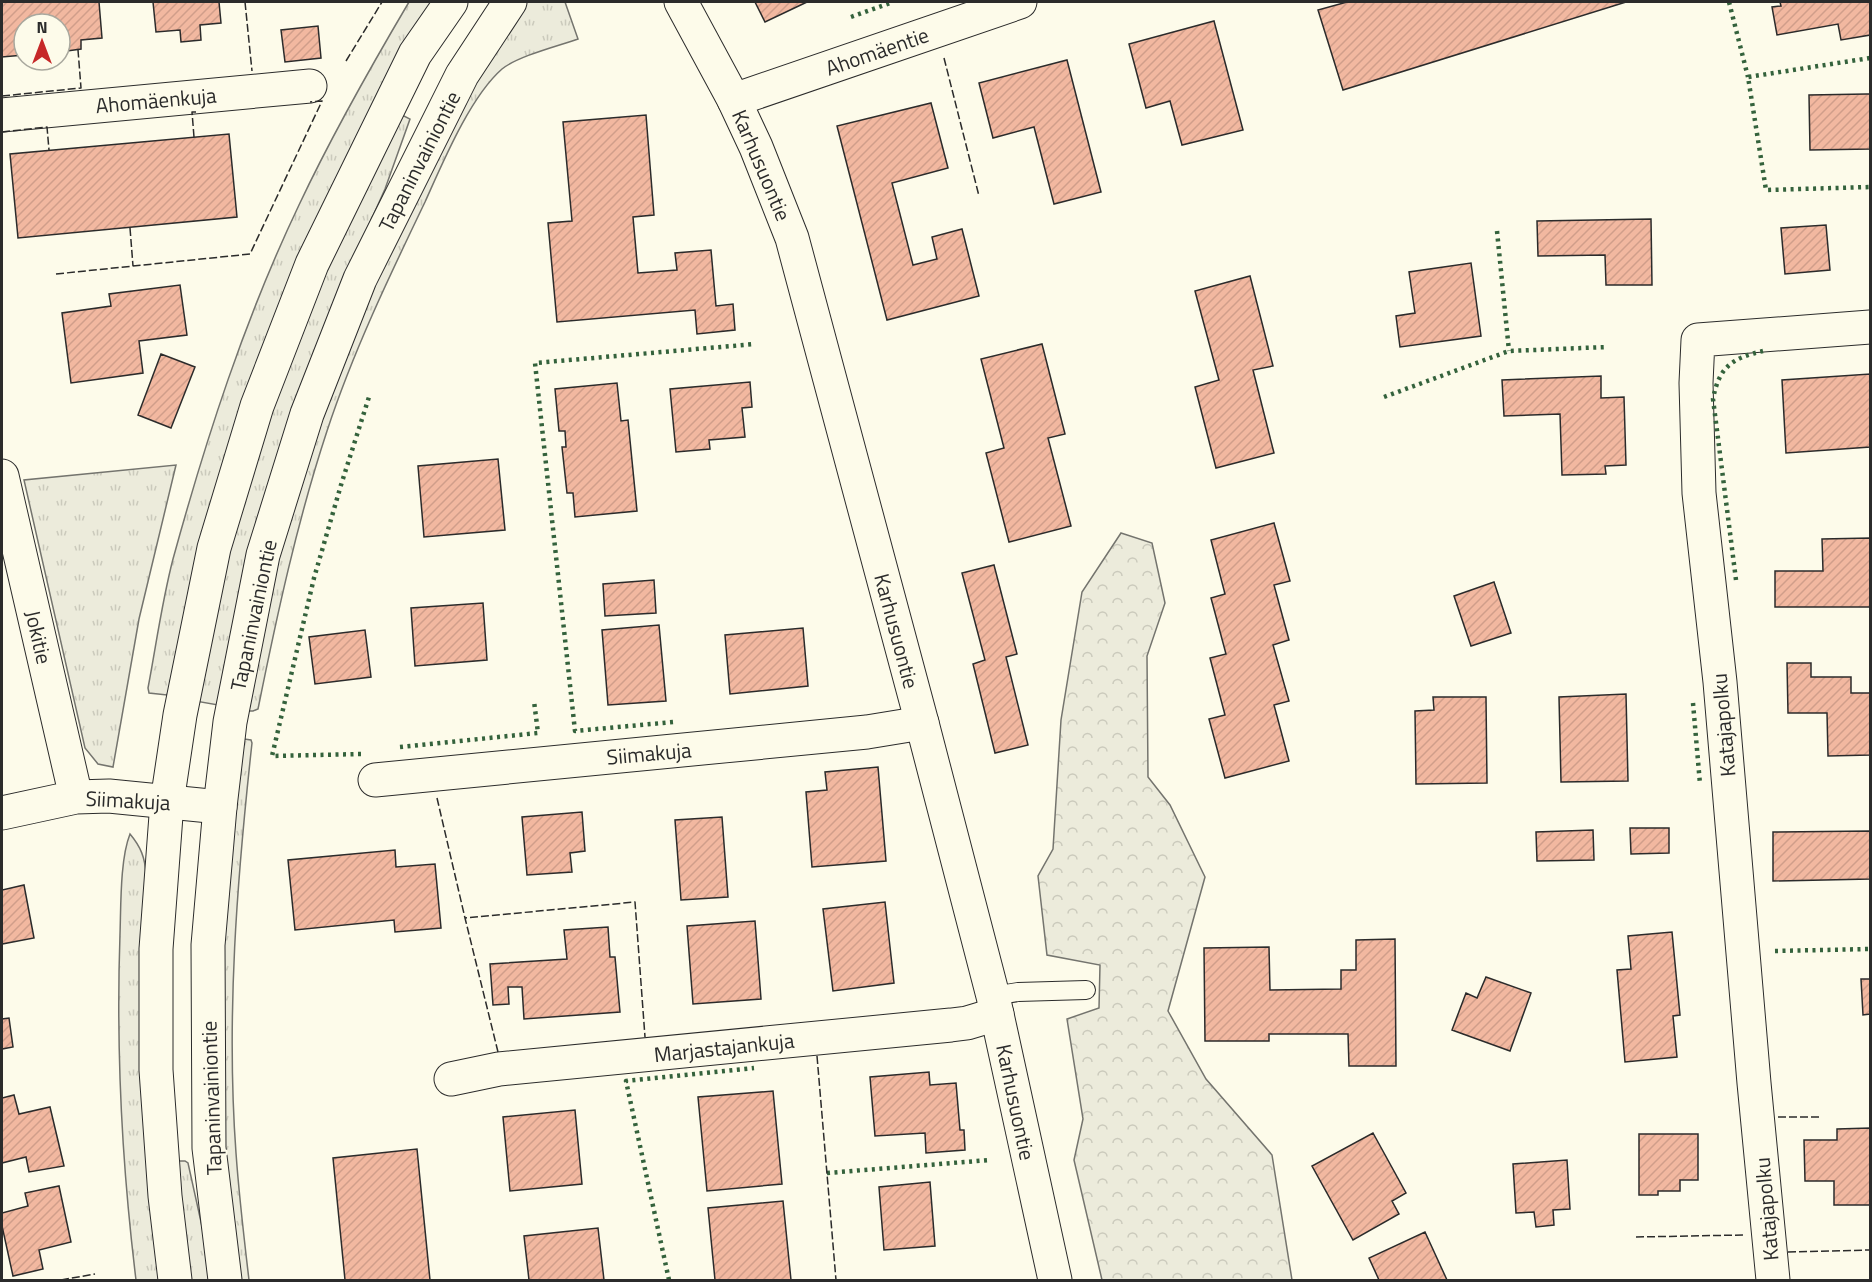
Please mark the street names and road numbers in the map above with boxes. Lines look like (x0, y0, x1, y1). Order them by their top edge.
street label: Ahomäentie (821, 18, 933, 84)
street label: Ahomäenkuja (94, 79, 218, 121)
street label: Tapaninvainiontie (370, 85, 468, 237)
street label: Karhusuontie (724, 104, 800, 226)
street label: Tapaninvainiontie (221, 536, 285, 694)
street label: Karhusuontie (866, 570, 928, 692)
street label: Jokitie (17, 607, 61, 667)
street label: Katajapolku (1703, 672, 1743, 778)
street label: Siimakuja (605, 733, 693, 773)
street label: Siimakuja (85, 782, 172, 818)
street label: Tapaninvainiontie (192, 1020, 230, 1176)
street label: Marjastajankuja (652, 1024, 796, 1070)
street label: Karhusuontie (988, 1041, 1044, 1163)
street label: Katajapolku (1746, 1156, 1786, 1262)

